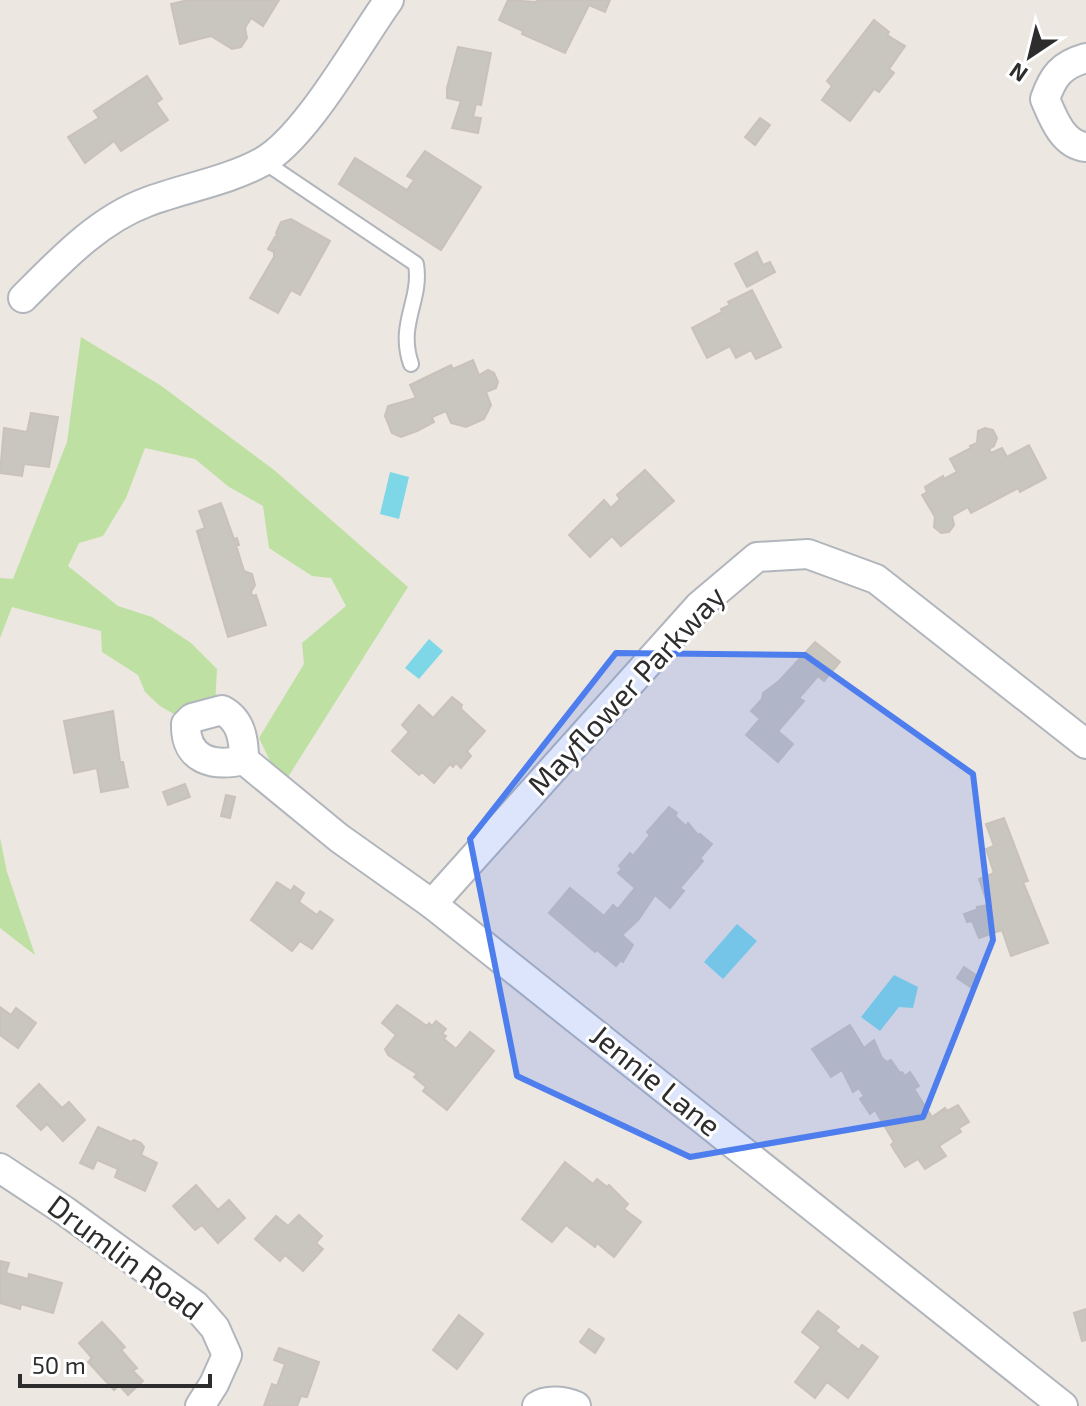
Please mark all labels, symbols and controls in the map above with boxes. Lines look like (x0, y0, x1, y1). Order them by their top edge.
north arrow (990, 16, 1070, 96)
text: N (1004, 58, 1032, 88)
street label: Mayflower Parkway (519, 578, 732, 802)
street label: Jennie Lane (584, 1016, 729, 1143)
street label: Drumlin Road (42, 1186, 211, 1326)
scale bar (20, 1338, 210, 1388)
text: 50 m (32, 1350, 86, 1379)

